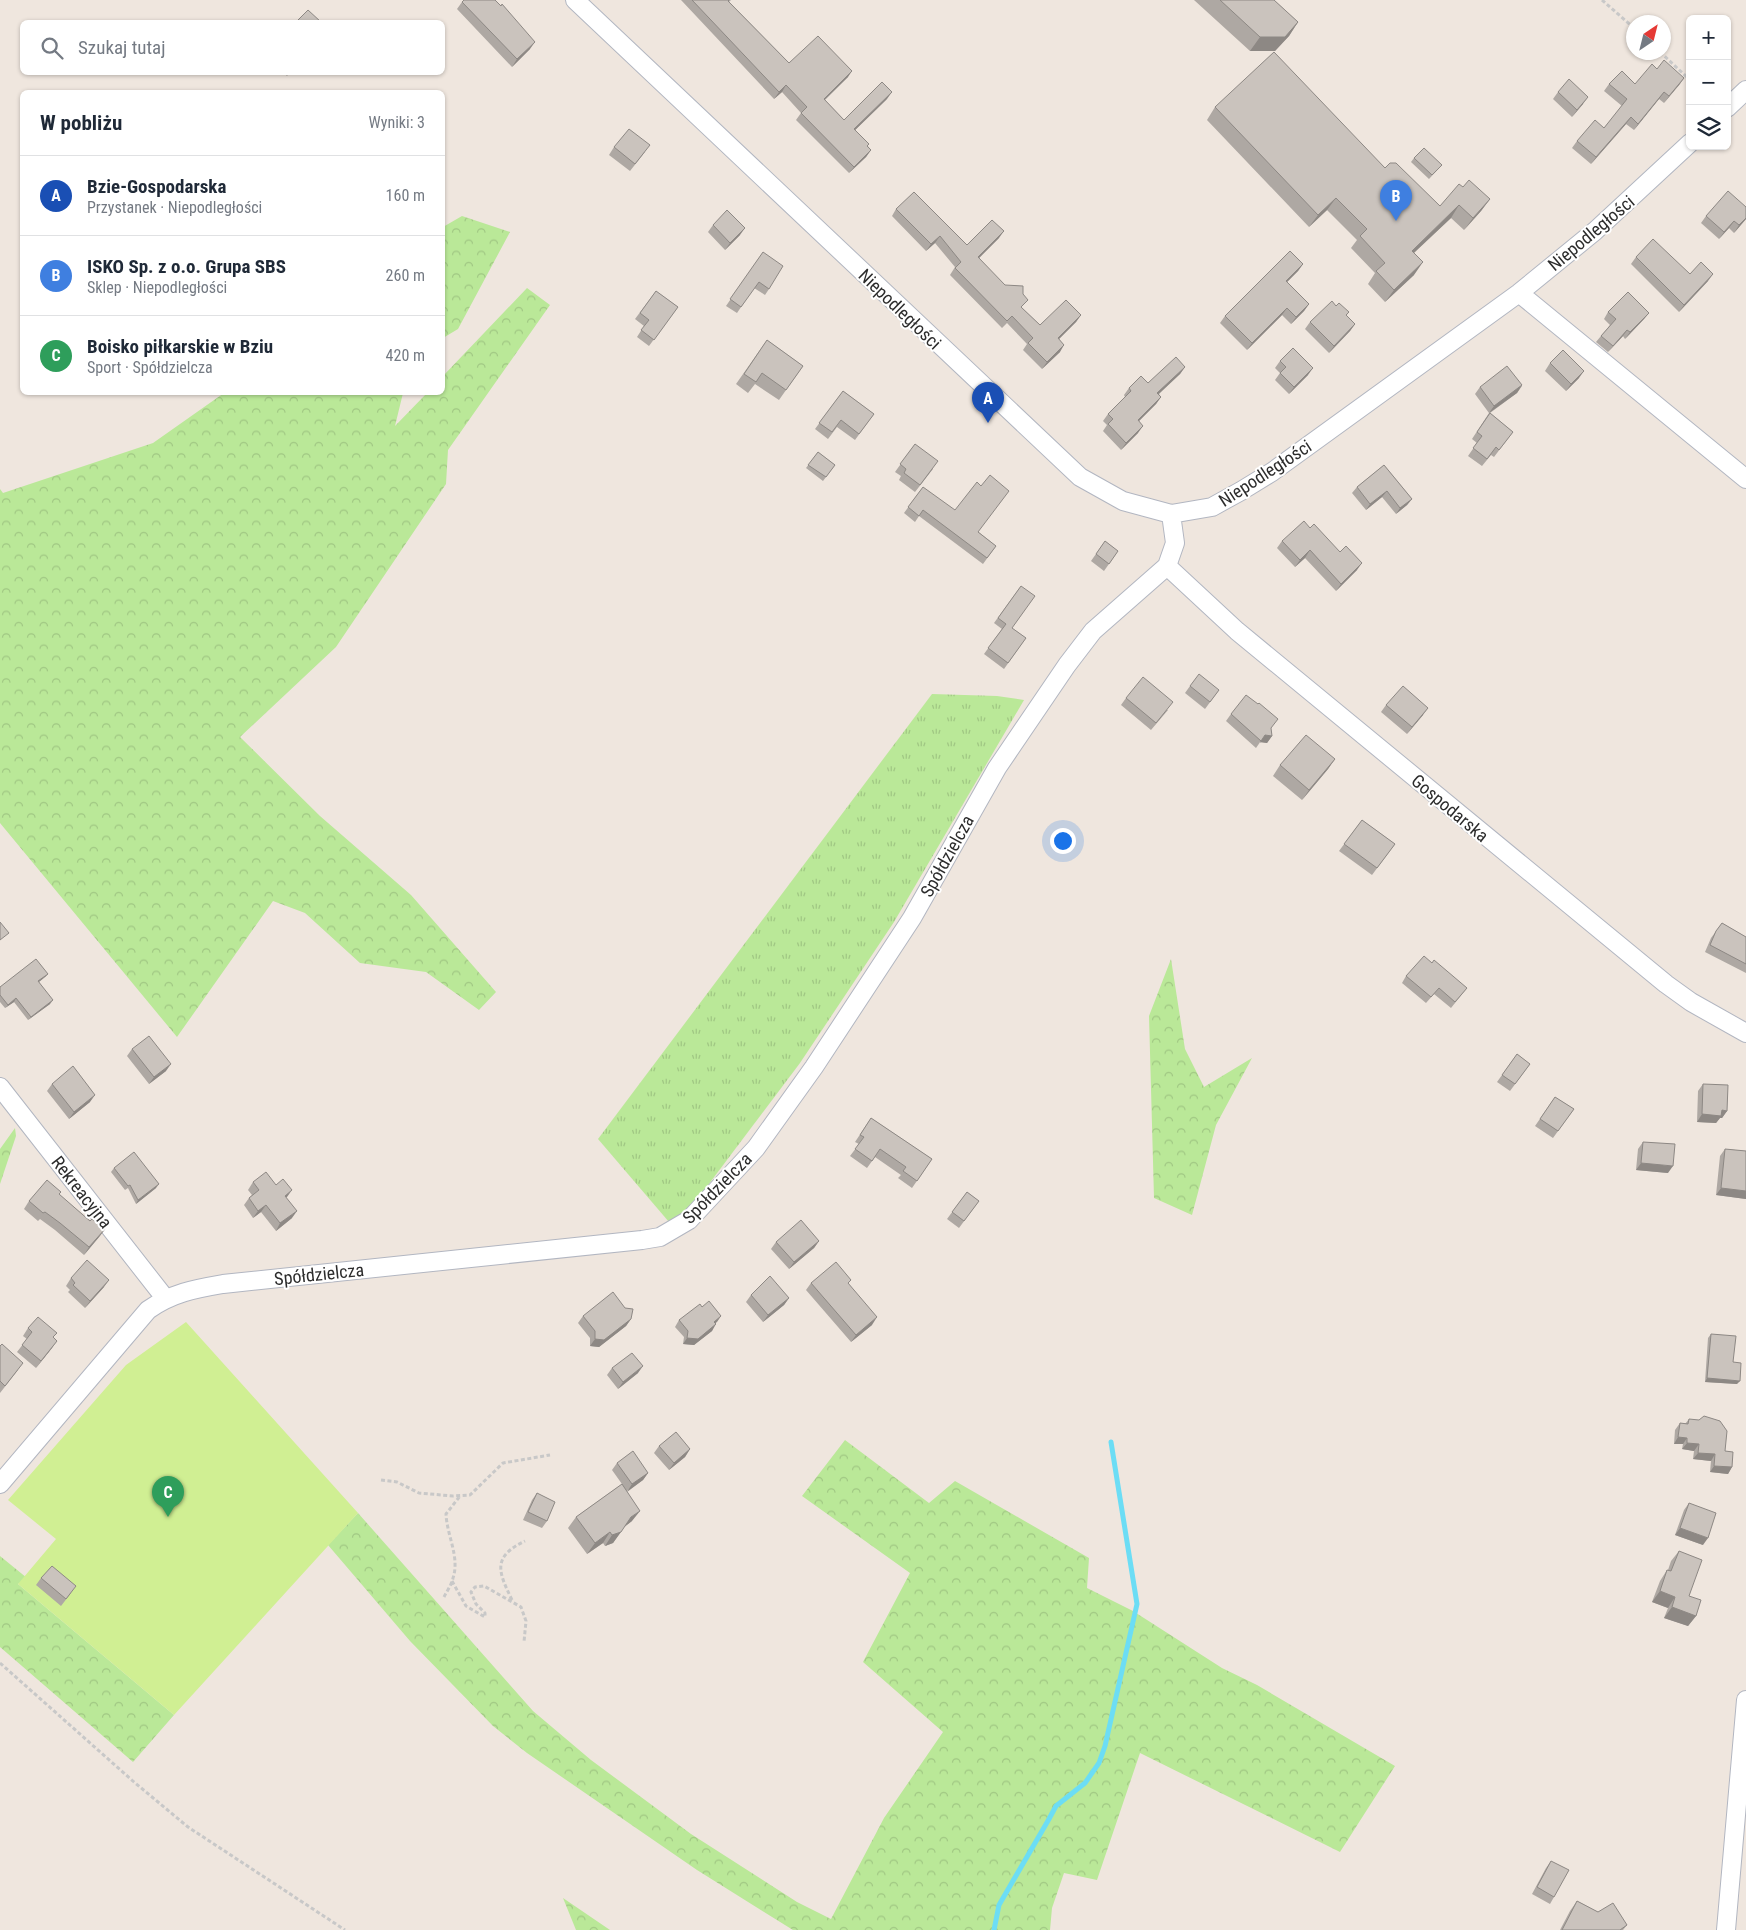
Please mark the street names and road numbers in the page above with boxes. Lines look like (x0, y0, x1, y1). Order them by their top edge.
street label: Niepodległości (1544, 191, 1638, 275)
street label: Niepodległości (855, 265, 945, 353)
street label: Niepodległości (1215, 435, 1315, 511)
street label: Gospodarska (1407, 770, 1493, 846)
street label: Spółdzielcza (916, 811, 978, 901)
street label: Spółdzielcza (678, 1148, 756, 1228)
street label: Rekreacyjna (47, 1152, 117, 1232)
street label: Spółdzielcza (273, 1259, 365, 1289)

